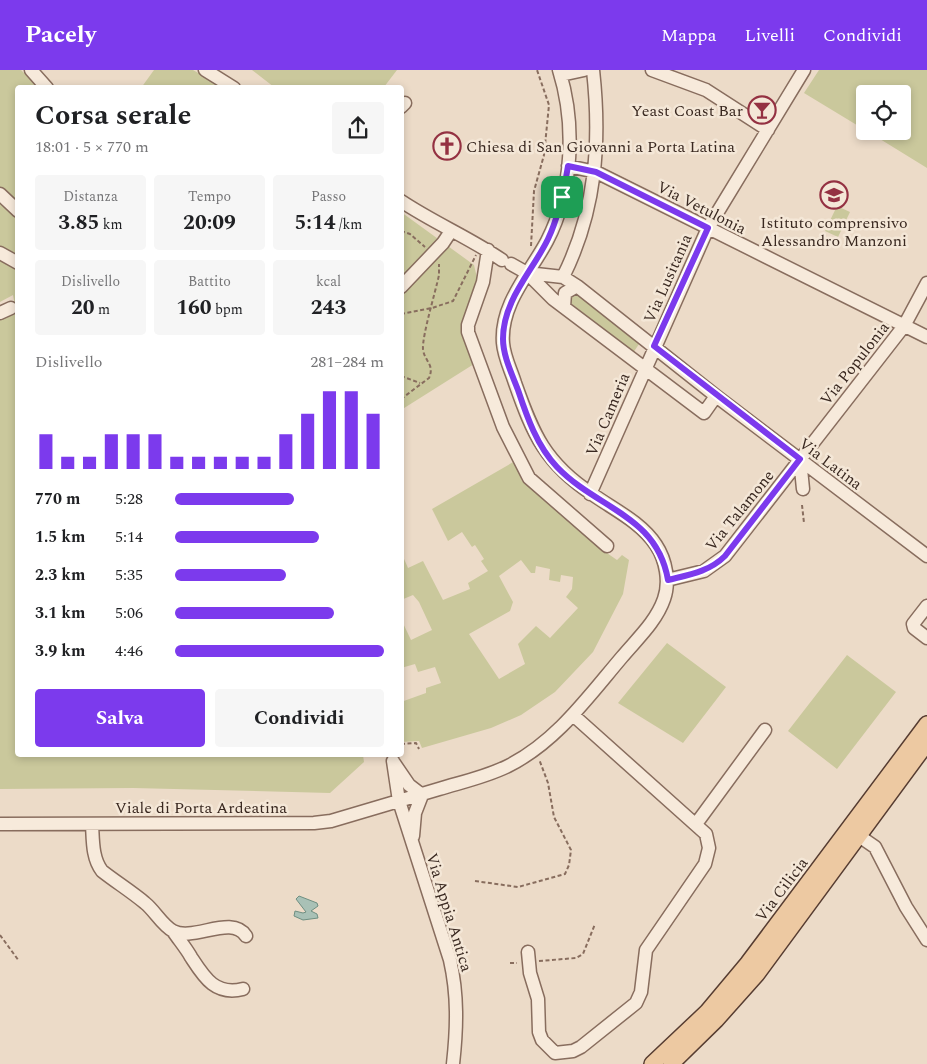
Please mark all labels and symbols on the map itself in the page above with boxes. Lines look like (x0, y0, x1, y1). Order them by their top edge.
bar icon: Yeast Coast Bar (747, 95, 777, 125)
place label: Yeast Coast Bar (631, 99, 743, 123)
church icon: Chiesa di San Giovanni a Porta Latina (432, 131, 462, 161)
place label: Chiesa di San Giovanni a Porta Latina (466, 135, 735, 159)
street label: Via Vetulonia (653, 175, 751, 241)
pin (541, 176, 583, 218)
school or university icon: Istituto comprensivo Alessandro Manzoni (819, 180, 849, 210)
place label: Istituto comprensivo Alessandro Manzoni (760, 211, 908, 253)
street label: Via Lusitania (638, 230, 698, 327)
street label: Via Populonia (814, 316, 895, 411)
street label: Via Cameria (580, 369, 636, 460)
street label: Via Latina (793, 432, 867, 496)
street label: Via Talamone (699, 465, 780, 556)
street label: Viale di Porta Ardeatina (115, 796, 287, 820)
street label: Via Appia Antica (420, 850, 479, 975)
street label: Via Cilicia (749, 852, 814, 927)

